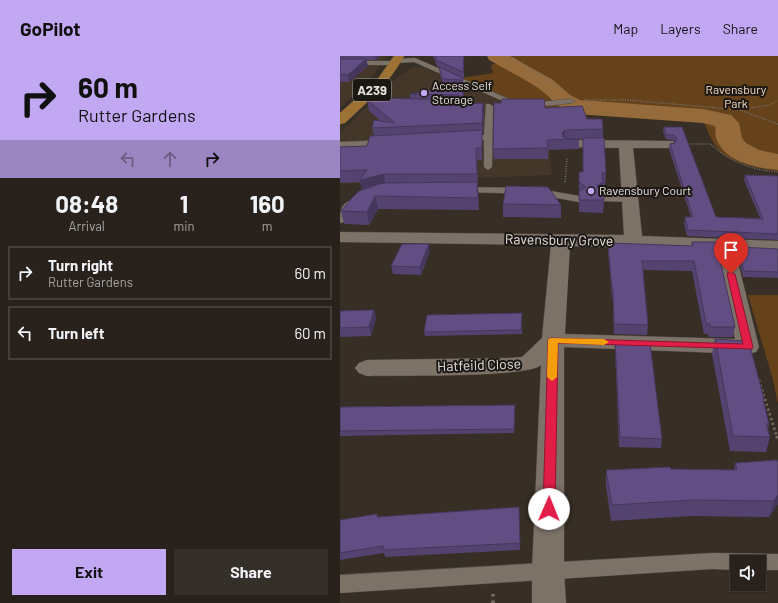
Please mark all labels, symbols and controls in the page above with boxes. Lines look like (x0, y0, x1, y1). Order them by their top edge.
text: GoPilot (20, 17, 81, 40)
text: Map (613, 20, 638, 37)
text: Layers (660, 20, 701, 37)
text: Share (723, 20, 758, 37)
text: 60 m (78, 70, 138, 104)
icon: right (12, 72, 64, 124)
place label: Access Self Storage (432, 78, 492, 106)
road number: A239 (353, 79, 391, 101)
park label: Ravensbury Park (706, 82, 767, 110)
marker: Access Self Storage (419, 88, 429, 98)
text: Rutter Gardens (78, 104, 196, 126)
icon: left (117, 148, 139, 170)
icon: ahead (159, 148, 181, 170)
icon: right (201, 148, 223, 170)
place label: Ravensbury Court (599, 183, 691, 197)
marker: Ravensbury Court (586, 186, 596, 196)
text: 08:48 (55, 189, 118, 218)
text: 1 (180, 189, 188, 218)
text: 160 (250, 189, 285, 218)
text: Arrival (69, 218, 105, 234)
text: min (173, 218, 194, 234)
text: m (262, 218, 273, 234)
street label: Ravensbury Grove (505, 230, 613, 249)
pin (714, 233, 748, 274)
icon: arrive (720, 239, 742, 261)
text: Turn right (48, 256, 113, 274)
icon: right (14, 262, 36, 284)
text: 60 m (294, 264, 326, 282)
text: Rutter Gardens (48, 274, 133, 290)
icon: left (14, 322, 36, 344)
text: Turn left (48, 324, 104, 342)
text: 60 m (294, 324, 326, 342)
street label: Hatfeild Close (437, 355, 521, 374)
position arrow (528, 488, 570, 530)
button: Exit (12, 549, 166, 595)
button: Share (174, 549, 328, 595)
map controls (730, 555, 766, 591)
button: sound (730, 555, 766, 591)

